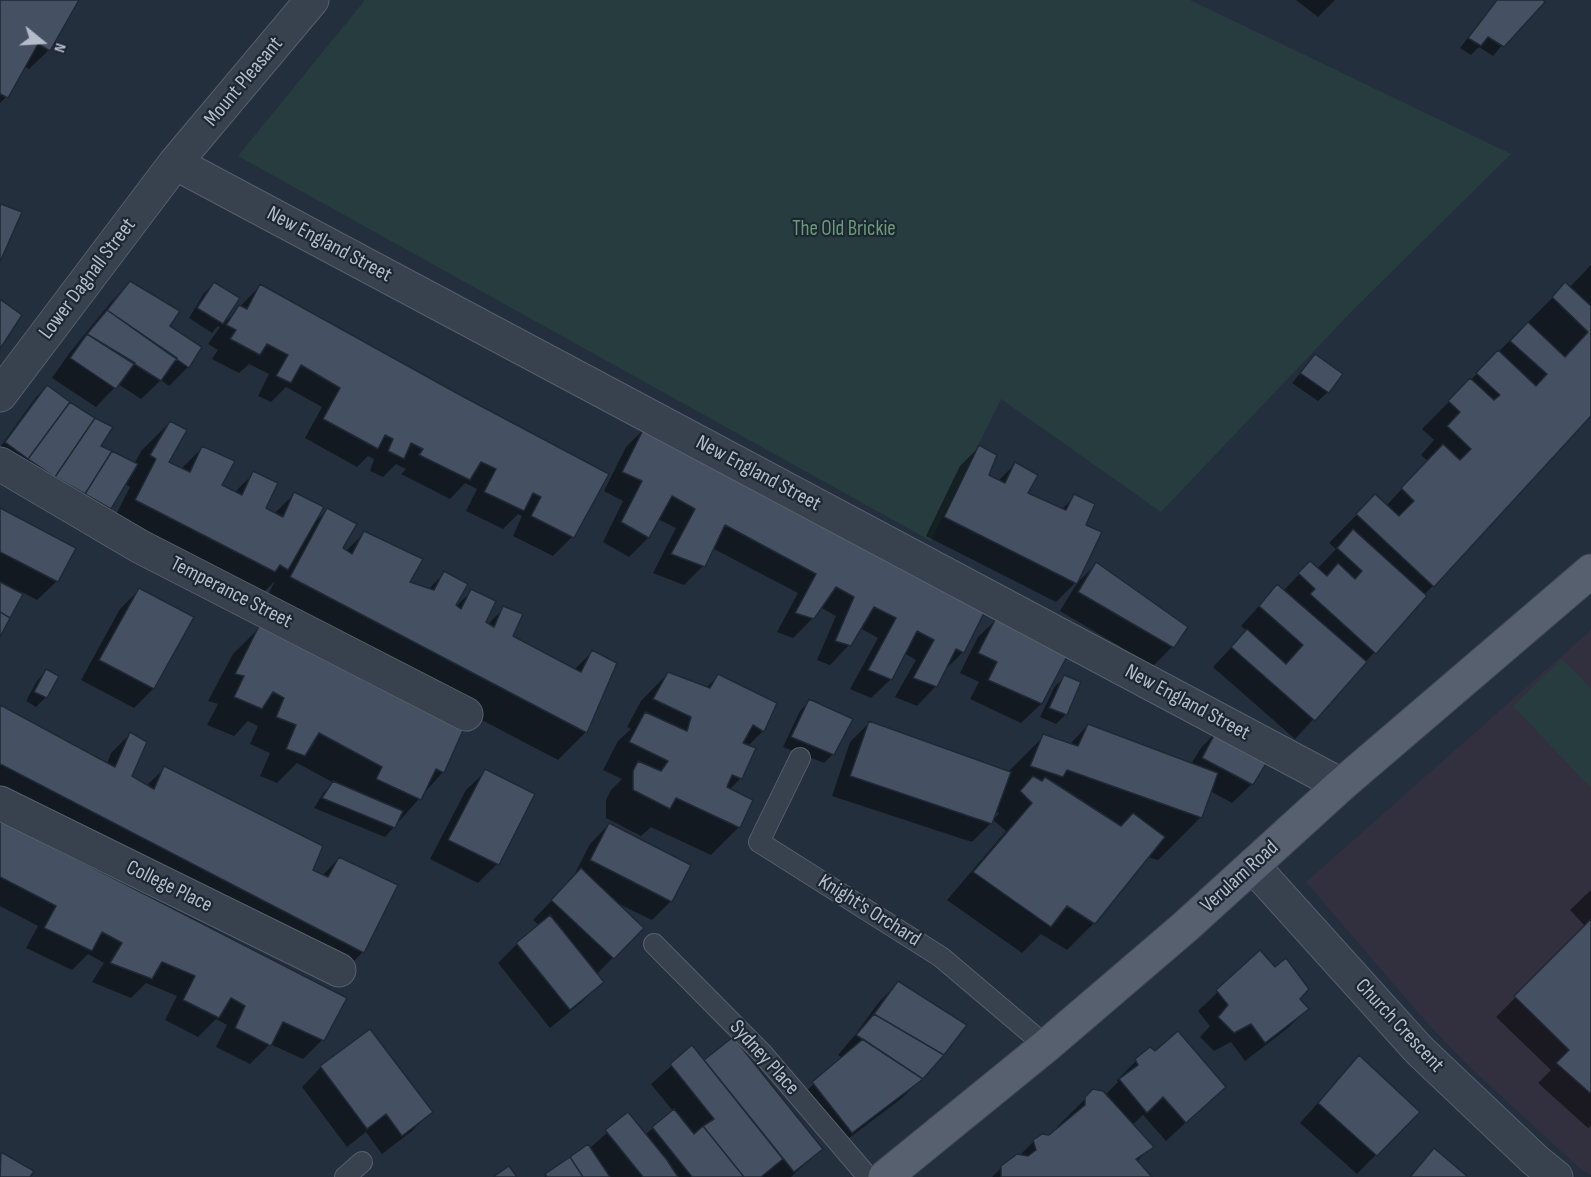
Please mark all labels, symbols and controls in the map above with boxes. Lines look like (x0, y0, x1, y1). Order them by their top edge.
north arrow (12, 12, 72, 72)
street label: Mount Pleasant (199, 32, 289, 132)
text: N (49, 41, 70, 55)
street label: New England Street (262, 202, 396, 288)
street label: Lower Dagnall Street (34, 214, 142, 344)
park label: The Old Brickie (792, 217, 896, 243)
street label: New England Street (691, 431, 825, 517)
street label: Temperance Street (166, 551, 296, 635)
street label: New England Street (1120, 660, 1254, 746)
street label: Verulam Road (1196, 836, 1284, 918)
street label: College Place (122, 855, 216, 919)
street label: Knight's Orchard (813, 869, 925, 953)
street label: Church Crescent (1349, 974, 1449, 1078)
street label: Sydney Place (724, 1015, 804, 1101)

